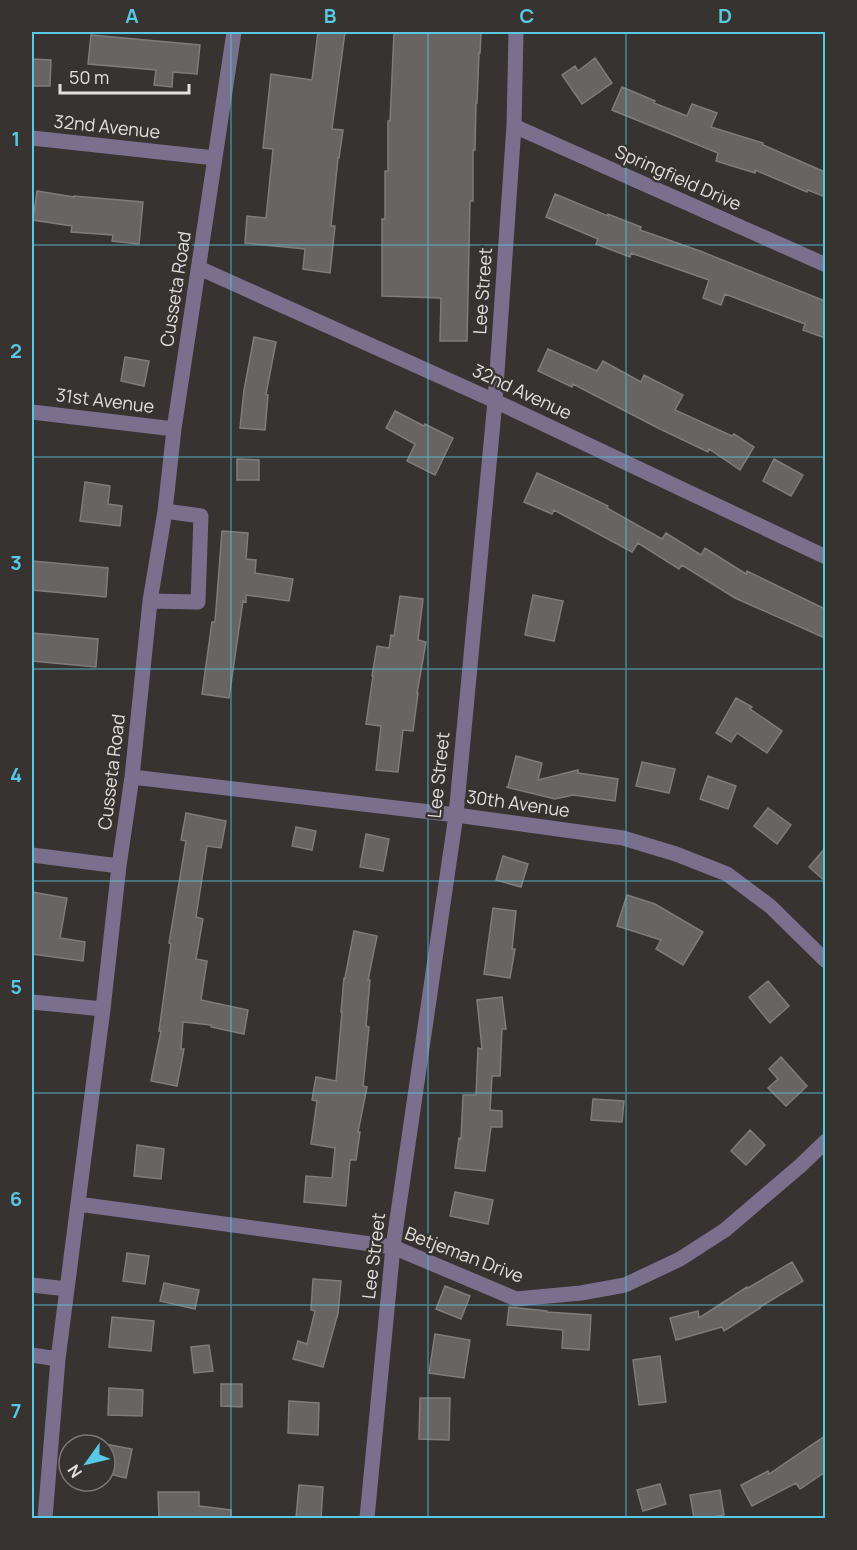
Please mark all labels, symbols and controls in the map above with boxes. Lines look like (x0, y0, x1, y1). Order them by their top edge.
text: A (125, 2, 139, 29)
text: B (324, 2, 337, 29)
text: C (520, 2, 534, 29)
text: D (718, 2, 732, 29)
scale bar (60, 57, 189, 95)
text: 50 m (69, 65, 109, 89)
street label: 32nd Avenue (53, 108, 161, 144)
text: 1 (12, 125, 20, 152)
street label: Springfield Drive (612, 139, 745, 216)
street label: Cusseta Road (154, 229, 196, 348)
street label: Lee Street (467, 247, 497, 335)
text: 2 (10, 337, 22, 364)
street label: 32nd Avenue (469, 358, 576, 425)
street label: 31st Avenue (55, 382, 156, 418)
text: 3 (10, 549, 22, 576)
street label: Cusseta Road (92, 713, 130, 831)
street label: Lee Street (422, 731, 454, 819)
text: 4 (10, 761, 22, 788)
street label: 30th Avenue (465, 784, 571, 822)
text: 5 (10, 973, 22, 1000)
text: 6 (10, 1185, 22, 1212)
street label: Lee Street (356, 1211, 390, 1300)
street label: Betjeman Drive (402, 1220, 527, 1288)
text: 7 (11, 1397, 21, 1424)
north arrow (57, 1433, 117, 1493)
text: N (62, 1460, 87, 1482)

